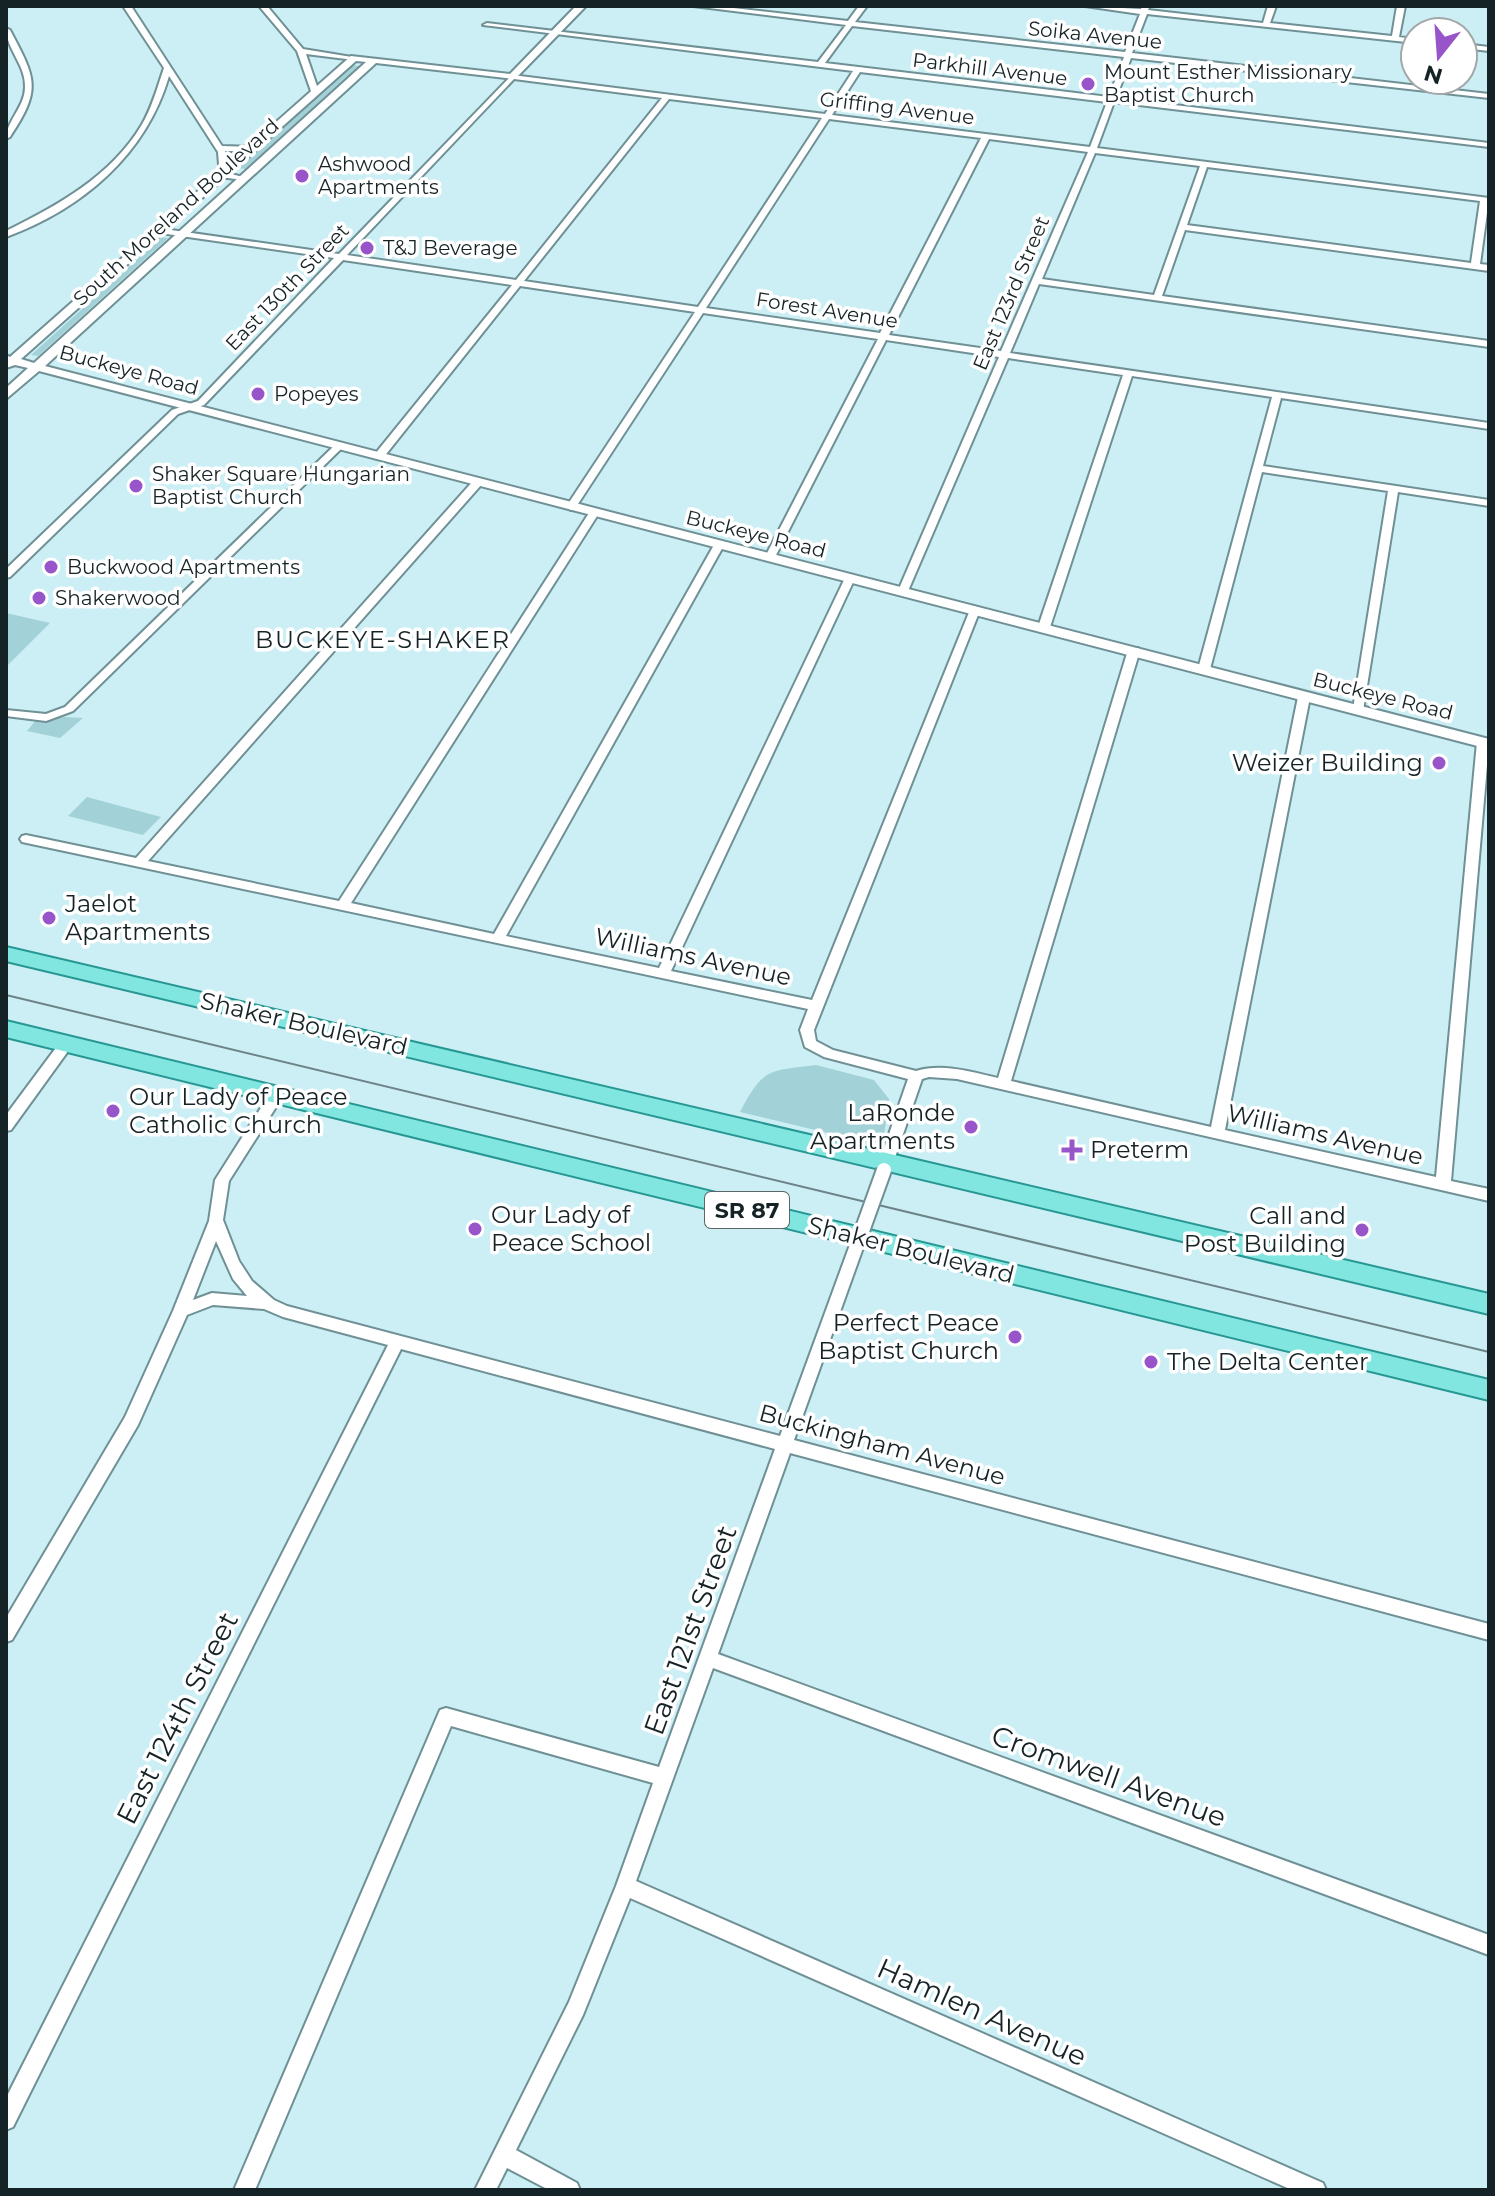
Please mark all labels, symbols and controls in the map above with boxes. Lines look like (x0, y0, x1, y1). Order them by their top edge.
street label: Soika Avenue (1027, 16, 1163, 54)
north arrow (1399, 16, 1479, 96)
street label: Parkhill Avenue (911, 48, 1069, 90)
text: N (1421, 59, 1446, 90)
place label: Mount Esther Missionary Baptist Church (1104, 60, 1352, 107)
marker: Mount Esther Missionary Baptist Church (1079, 75, 1097, 93)
street label: Griffing Avenue (818, 87, 976, 129)
street label: South Moreland Boulevard (68, 113, 284, 311)
place label: Ashwood Apartments (318, 152, 439, 199)
marker: Ashwood Apartments (293, 167, 311, 185)
street label: East 123rd Street (968, 212, 1054, 374)
street label: East 130th Street (220, 218, 354, 356)
place label: T&J Beverage (383, 236, 518, 260)
marker: T&J Beverage (358, 239, 376, 257)
street label: Forest Avenue (754, 287, 900, 333)
street label: Buckeye Road (57, 340, 201, 400)
place label: Popeyes (274, 382, 359, 406)
marker: Popeyes (249, 385, 267, 403)
place label: Shaker Square Hungarian Baptist Church (152, 462, 410, 509)
marker: Shaker Square Hungarian Baptist Church (127, 477, 145, 495)
street label: Buckeye Road (684, 505, 828, 563)
place label: Buckwood Apartments (67, 555, 300, 579)
marker: Buckwood Apartments (42, 558, 60, 576)
place label: Shakerwood (55, 586, 180, 610)
marker: Shakerwood (30, 589, 48, 607)
district label: BUCKEYE-SHAKER (255, 625, 511, 654)
street label: Buckeye Road (1311, 667, 1455, 725)
place label: Weizer Building (1232, 748, 1423, 777)
marker: Weizer Building (1430, 754, 1448, 772)
place label: Jaelot Apartments (64, 889, 210, 946)
marker: Jaelot Apartments (40, 909, 58, 927)
street label: Williams Avenue (592, 922, 794, 992)
street label: Shaker Boulevard (198, 986, 410, 1061)
place label: Our Lady of Peace Catholic Church (129, 1082, 347, 1139)
place label: LaRonde Apartments (810, 1098, 955, 1155)
street label: Williams Avenue (1224, 1098, 1426, 1171)
marker: Our Lady of Peace Catholic Church (104, 1102, 122, 1120)
marker: LaRonde Apartments (962, 1118, 980, 1136)
place label: Preterm (1090, 1135, 1189, 1164)
marker: Preterm (1061, 1139, 1083, 1161)
road number: SR 87 (705, 1192, 789, 1228)
place label: Our Lady of Peace School (491, 1200, 651, 1257)
place label: Call and Post Building (1184, 1201, 1346, 1258)
street label: Shaker Boulevard (805, 1210, 1017, 1289)
marker: Our Lady of Peace School (466, 1220, 484, 1238)
marker: Call and Post Building (1353, 1221, 1371, 1239)
place label: Perfect Peace Baptist Church (818, 1308, 999, 1365)
marker: Perfect Peace Baptist Church (1006, 1328, 1024, 1346)
place label: The Delta Center (1167, 1347, 1369, 1376)
marker: The Delta Center (1142, 1353, 1160, 1371)
street label: Buckingham Avenue (756, 1398, 1008, 1491)
street label: East 121st Street (636, 1521, 744, 1739)
street label: East 124th Street (109, 1606, 245, 1830)
street label: Cromwell Avenue (987, 1718, 1231, 1834)
street label: Hamlen Avenue (872, 1951, 1092, 2073)

